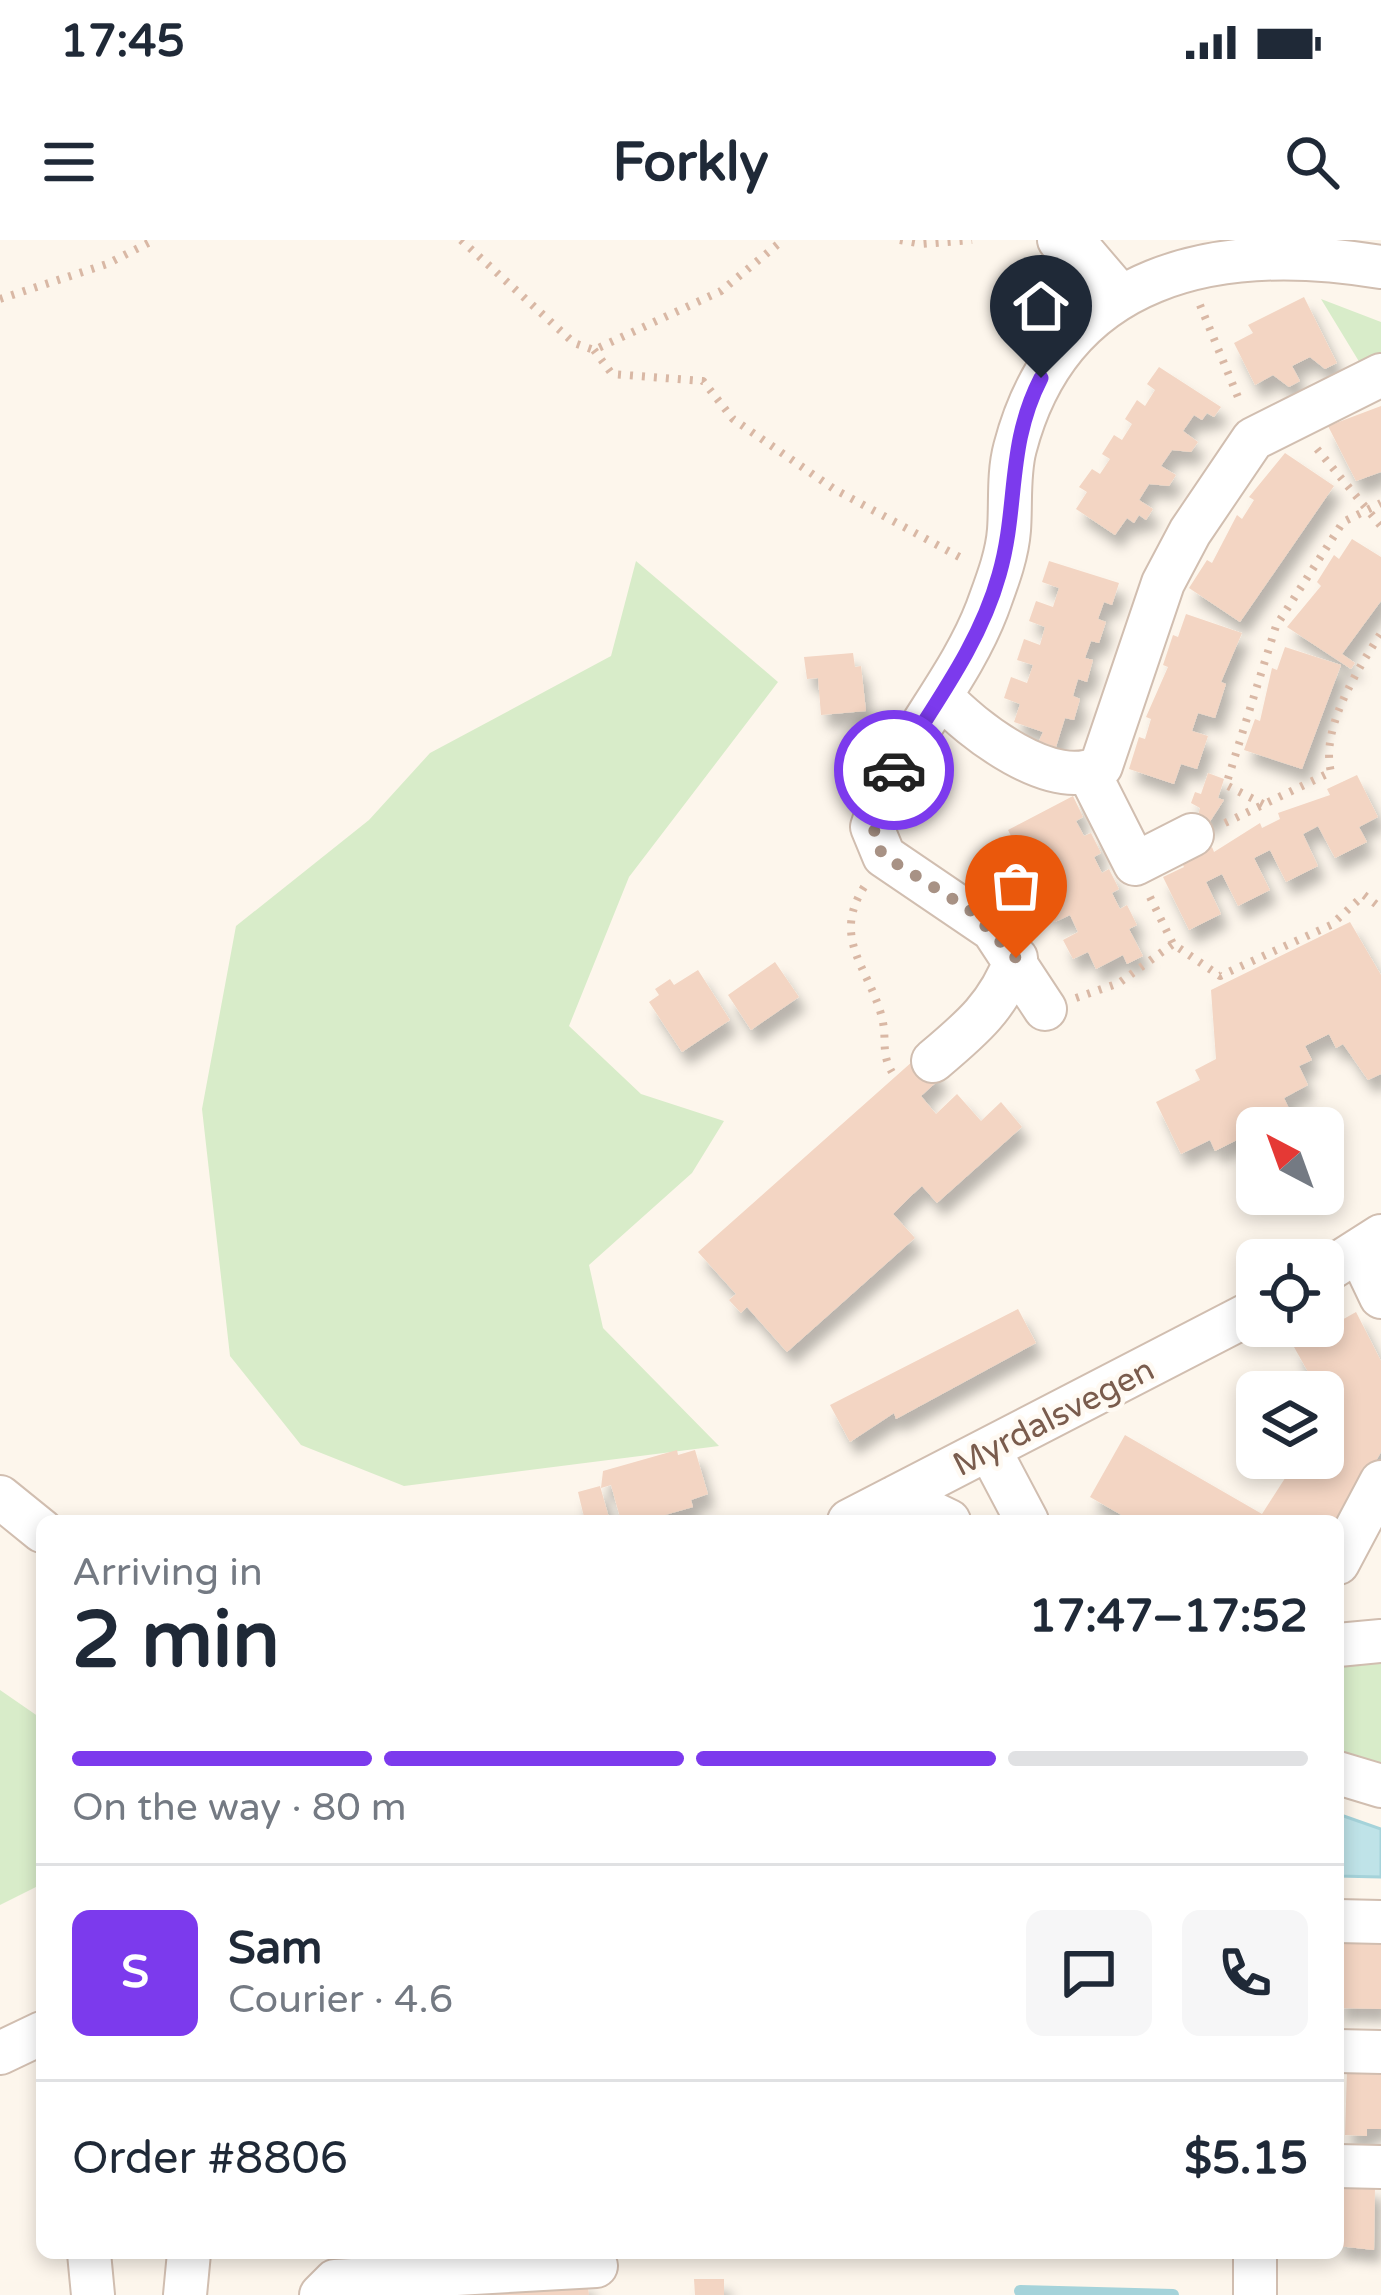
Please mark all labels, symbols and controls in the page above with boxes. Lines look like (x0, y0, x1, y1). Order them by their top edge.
text: 17:45 (60, 15, 185, 69)
icon: menu (36, 129, 102, 195)
icon: search (1279, 129, 1345, 195)
text: Forkly (612, 130, 769, 195)
pin (990, 255, 1092, 378)
icon: home (1008, 273, 1074, 339)
courier (834, 710, 954, 830)
icon: car (861, 737, 927, 803)
pin (965, 835, 1067, 958)
icon: bag (983, 853, 1049, 919)
north arrow (1236, 1107, 1344, 1215)
map controls (1236, 1107, 1344, 1479)
button: locate (1236, 1239, 1344, 1347)
street label: Myrdalsvegen (947, 1350, 1161, 1485)
button: layers (1236, 1371, 1344, 1479)
text: Arriving in (72, 1549, 263, 1596)
text: 17:47–17:52 (1029, 1590, 1308, 1644)
text: 2 min (72, 1594, 280, 1688)
text: On the way · 80 m (72, 1784, 407, 1831)
button: chat (1026, 1910, 1152, 2036)
button: phone (1182, 1910, 1308, 2036)
text: Sam (228, 1922, 322, 1976)
text: S (121, 1946, 149, 2000)
text: Courier · 4.6 (228, 1976, 453, 2023)
text: Order #8806 (72, 2132, 348, 2186)
text: $5.15 (1184, 2132, 1308, 2186)

